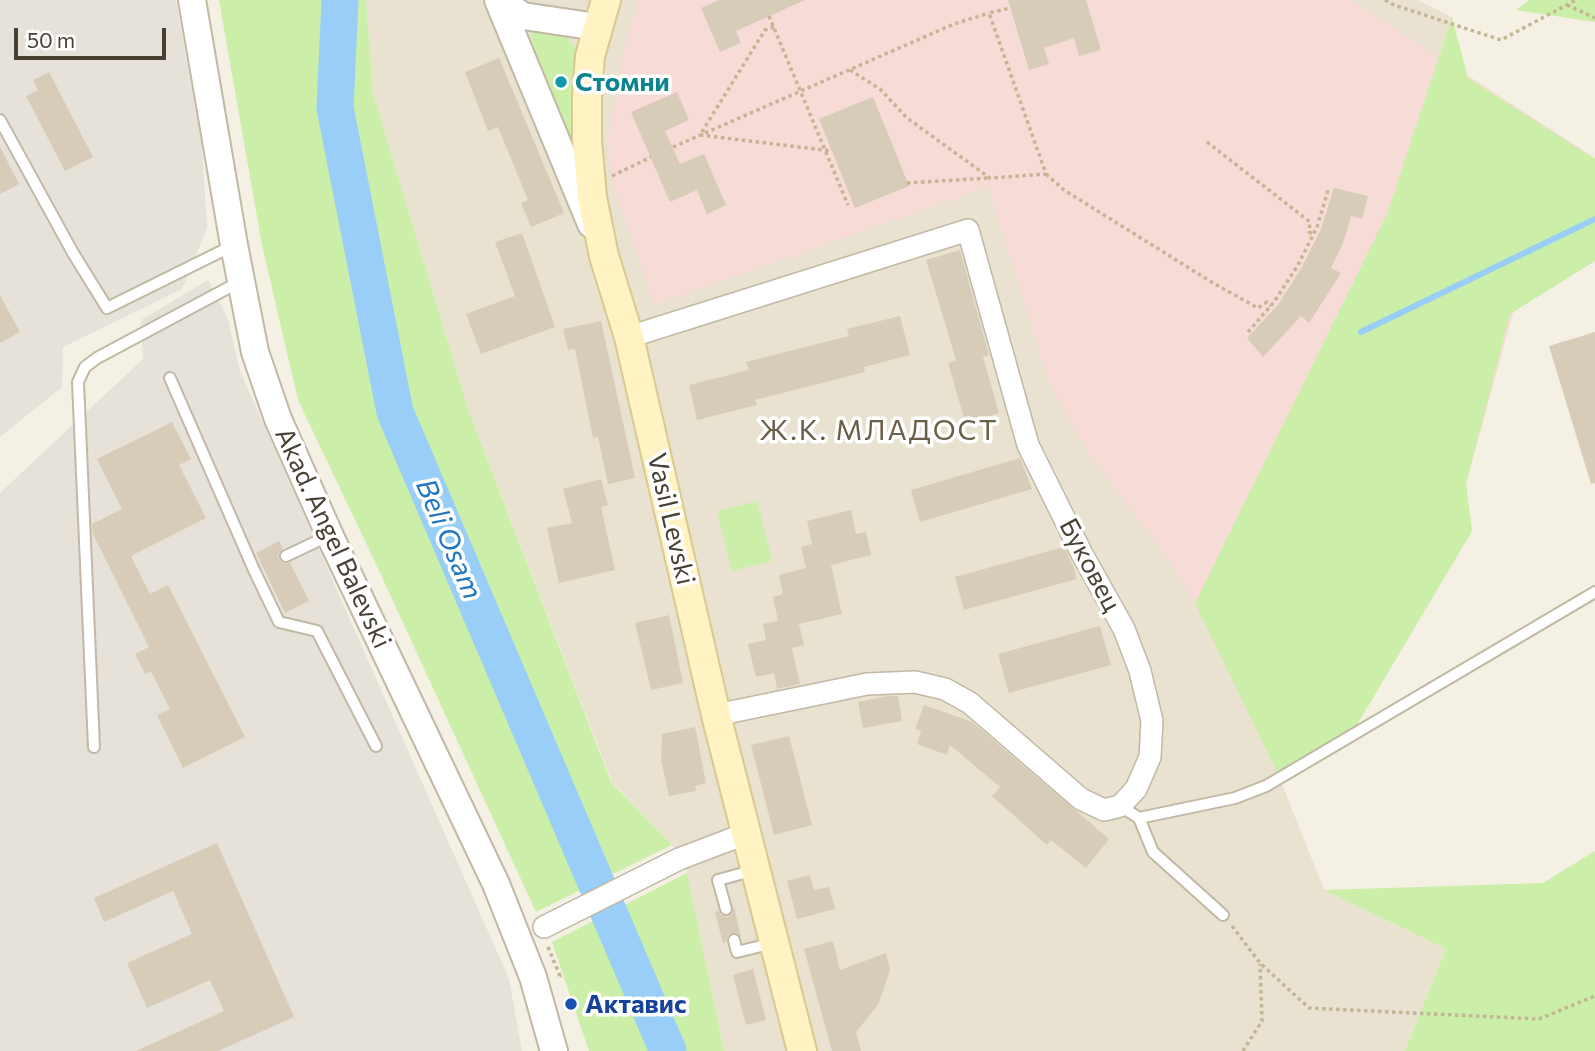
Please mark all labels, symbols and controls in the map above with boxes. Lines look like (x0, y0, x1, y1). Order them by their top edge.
scale bar (18, 14, 170, 58)
text: 50 m (27, 27, 75, 52)
place label: Стомни (575, 66, 670, 98)
marker: Стомни (553, 74, 569, 90)
district label: Ж.К. МЛАДОСТ (761, 414, 997, 448)
street label: Akad. Angel Balevski (268, 423, 398, 653)
street label: Vasil Levski (641, 450, 701, 588)
water label: Beli Osam (409, 474, 489, 604)
street label: Буковец (1053, 513, 1127, 617)
place label: Актавис (585, 988, 687, 1020)
marker: Актавис (563, 996, 579, 1012)

